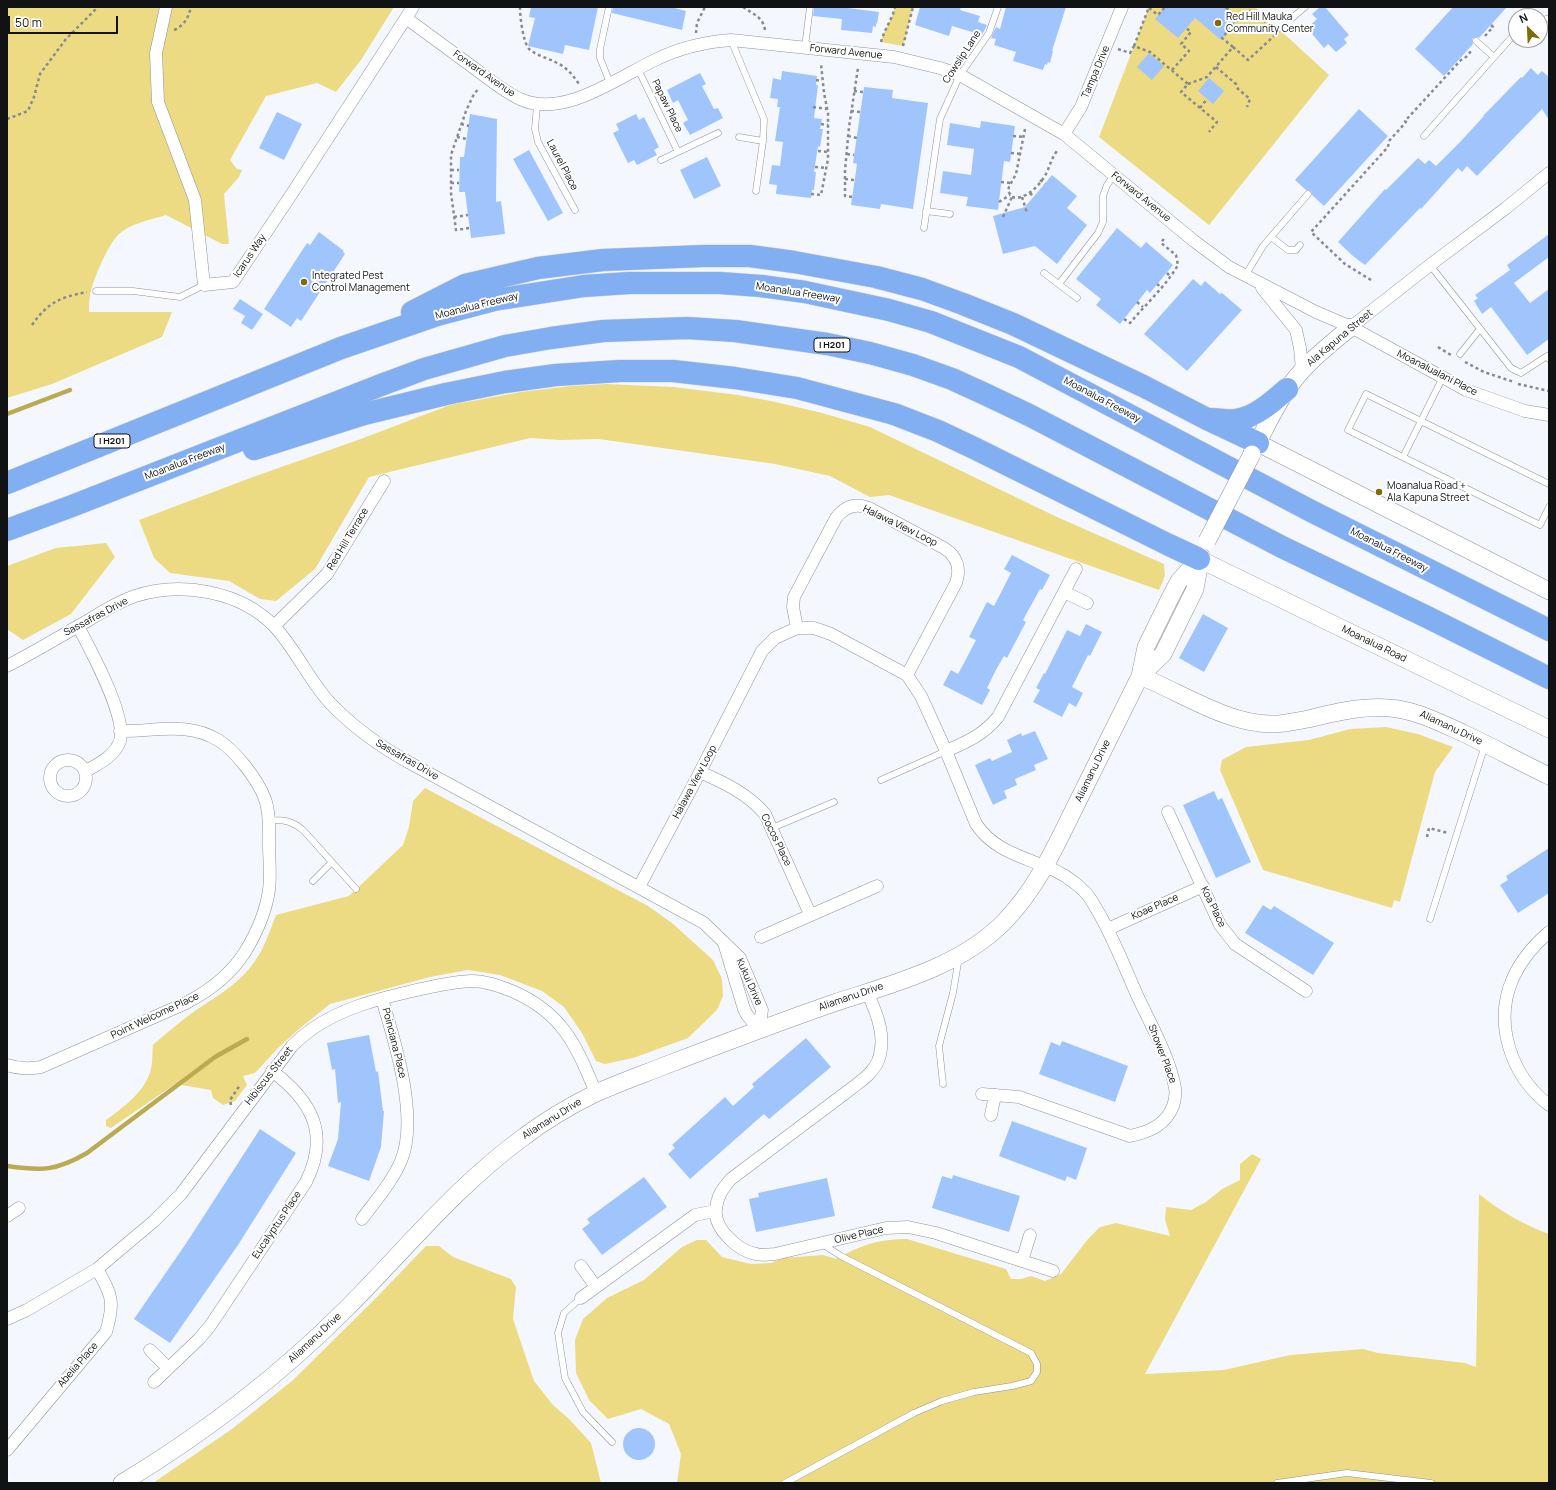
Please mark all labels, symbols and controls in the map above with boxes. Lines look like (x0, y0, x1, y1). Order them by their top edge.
scale bar (10, 8, 120, 34)
north arrow (1508, 8, 1548, 48)
text: N (1517, 9, 1530, 26)
place label: Red Hill Mauka Community Center (1226, 11, 1313, 34)
text: 50 m (15, 14, 42, 31)
marker: Red Hill Mauka Community Center (1213, 18, 1223, 28)
street label: Cowslip Lane (940, 28, 984, 86)
street label: Forward Avenue (809, 42, 883, 62)
street label: Tampa Drive (1080, 44, 1112, 100)
street label: Forward Avenue (451, 48, 517, 100)
street label: Papaw Place (649, 78, 685, 134)
street label: Laurel Place (544, 138, 580, 192)
street label: Forward Avenue (1109, 169, 1173, 225)
street label: Icarus Way (231, 232, 269, 280)
place label: Integrated Pest Control Management (312, 270, 410, 294)
marker: Integrated Pest Control Management (299, 277, 309, 287)
street label: Moanalua Freeway (755, 280, 841, 306)
street label: Moanalua Freeway (434, 290, 520, 322)
street label: Ala Kapuna Street (1305, 307, 1375, 369)
road number: I H201 (814, 338, 850, 352)
street label: Moanalualani Place (1395, 348, 1479, 398)
street label: Moanalua Freeway (1062, 375, 1142, 425)
road number: I H201 (94, 434, 130, 448)
street label: Moanalua Freeway (143, 441, 227, 483)
place label: Moanalua Road + Ala Kapuna Street (1387, 480, 1469, 504)
marker: Moanalua Road + Ala Kapuna Street (1374, 487, 1384, 497)
street label: Halawa View Loop (861, 503, 939, 549)
street label: Red Hill Terrace (325, 506, 371, 572)
street label: Moanalua Freeway (1348, 525, 1430, 575)
street label: Sassafras Drive (62, 595, 130, 639)
street label: Moanalua Road (1340, 623, 1408, 665)
street label: Aliamanu Drive (1418, 708, 1484, 748)
street label: Sassafras Drive (373, 737, 441, 783)
street label: Aliamanu Drive (1073, 738, 1113, 804)
street label: Halawa View Loop (671, 743, 719, 821)
street label: Cocos Place (758, 812, 794, 868)
street label: Koa Place (1198, 885, 1228, 929)
street label: Koae Place (1130, 891, 1180, 923)
street label: Kukui Drive (733, 957, 765, 1007)
street label: Aliamanu Drive (817, 980, 885, 1014)
street label: Point Welcome Place (109, 990, 201, 1042)
street label: Poinciana Place (379, 1007, 409, 1079)
street label: Shower Place (1145, 1023, 1179, 1085)
street label: Hibiscus Street (242, 1044, 296, 1108)
street label: Aliamanu Drive (520, 1096, 584, 1142)
street label: Eucalyptus Place (250, 1189, 304, 1261)
street label: Olive Place (833, 1224, 885, 1246)
street label: Aliamanu Drive (286, 1310, 344, 1366)
street label: Abelia Place (55, 1340, 101, 1390)

